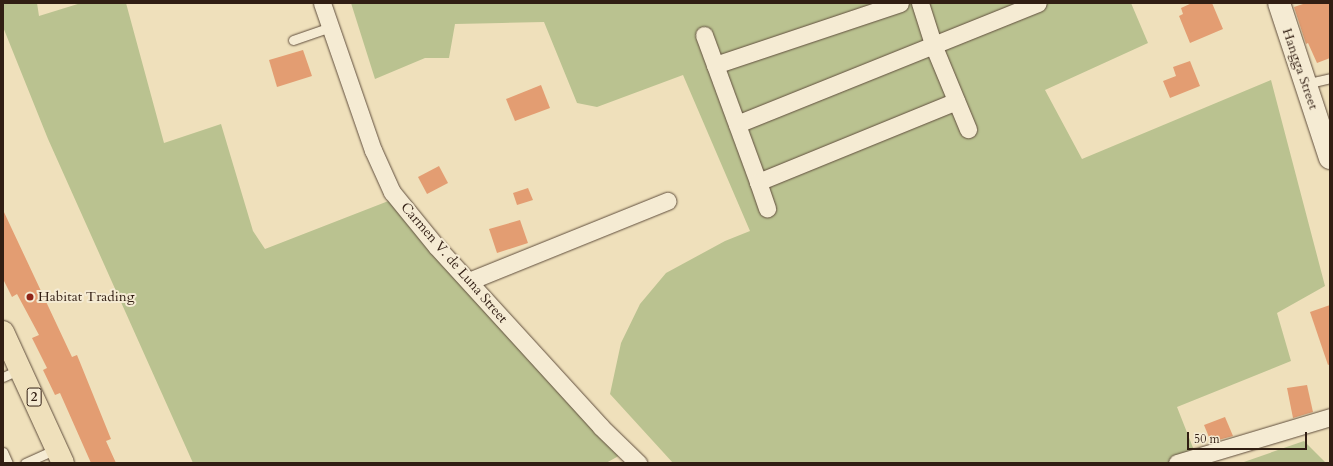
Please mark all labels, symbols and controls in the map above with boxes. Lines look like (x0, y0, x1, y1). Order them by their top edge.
street label: Hangga Street (1278, 26, 1322, 112)
street label: Carmen V. de Luna Street (397, 199, 511, 327)
place label: Habitat Trading (38, 289, 134, 305)
marker: Habitat Trading (25, 292, 35, 302)
road number: 2 (26, 386, 42, 408)
scale bar (1189, 424, 1309, 450)
text: 50 m (1194, 431, 1220, 447)

